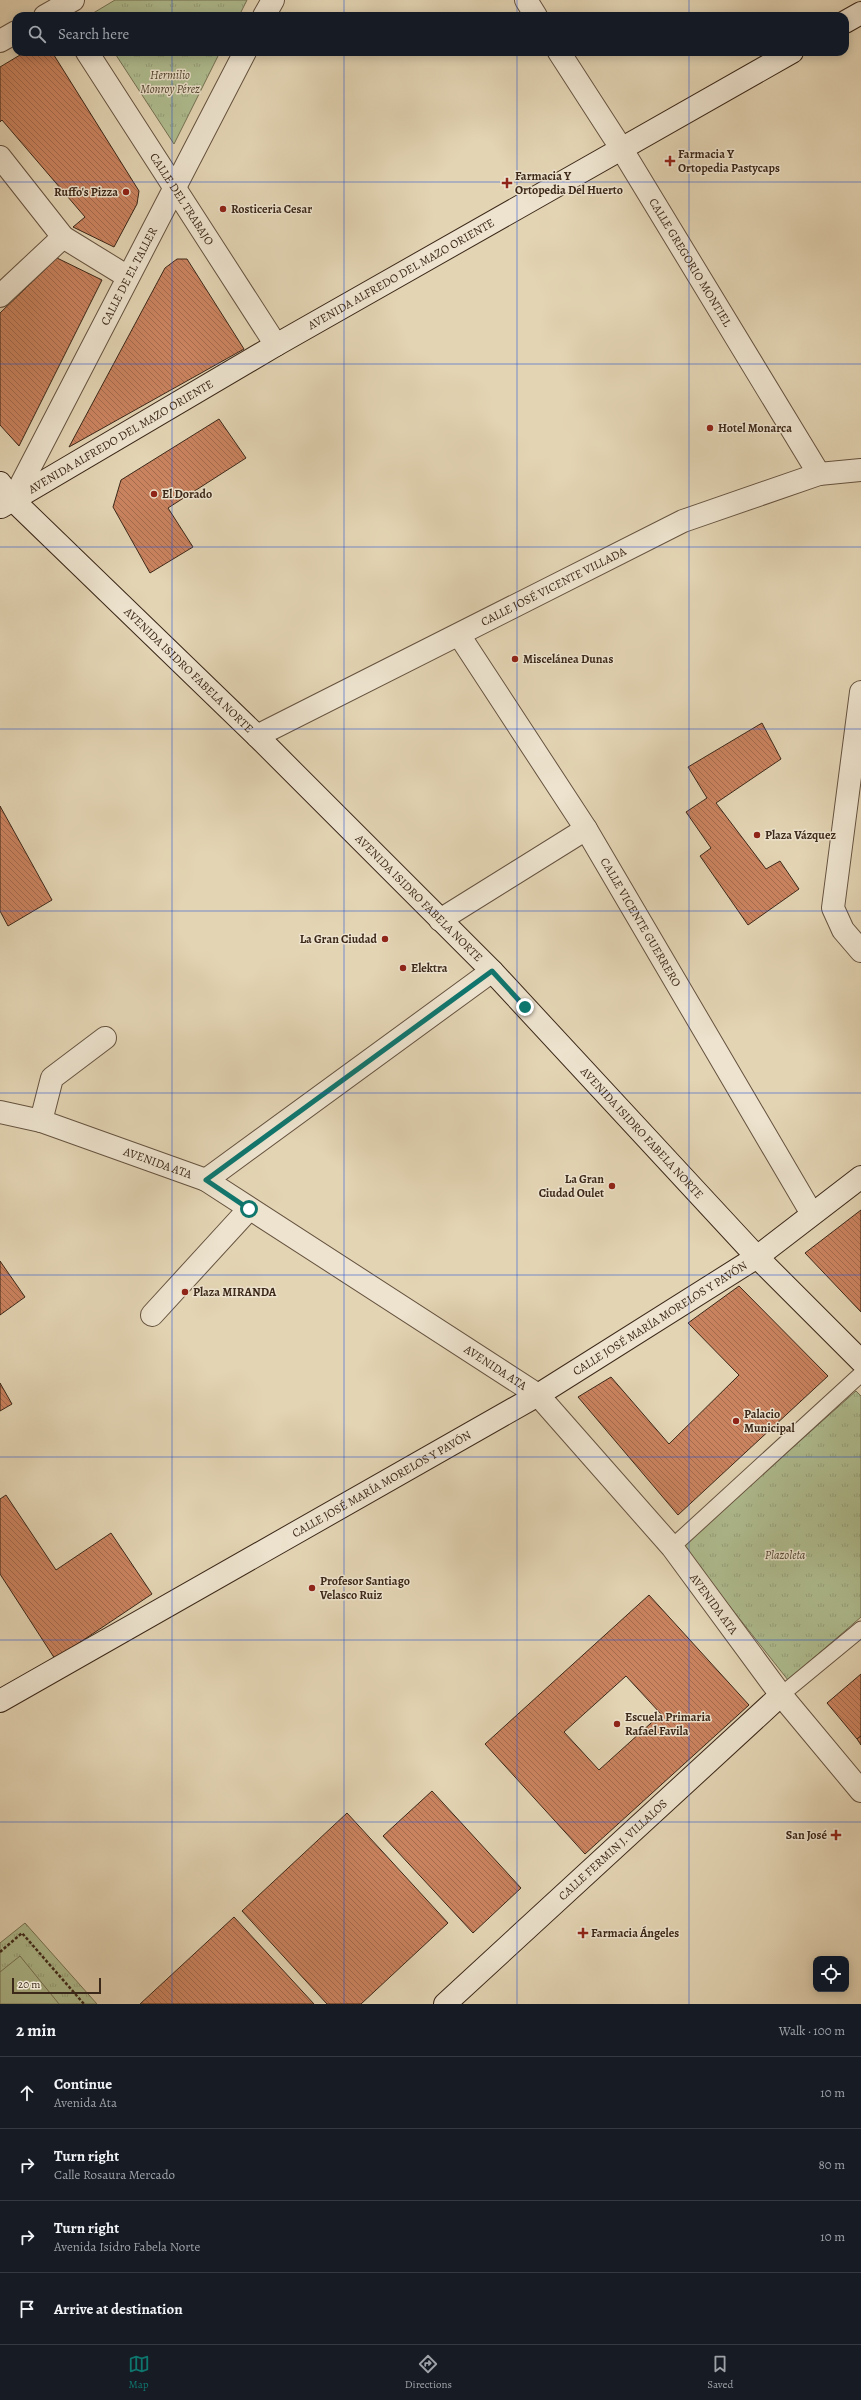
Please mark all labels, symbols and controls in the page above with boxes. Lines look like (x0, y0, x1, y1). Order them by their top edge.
search box (12, 12, 849, 56)
icon: search (26, 23, 48, 45)
text: Search here (58, 24, 129, 44)
park label: Hermilio Monroy Pérez (140, 67, 200, 97)
place label: Farmacia Y Ortopedia Pastycaps (678, 146, 780, 176)
street label: CALLE DEL TRABAJO (146, 150, 218, 248)
marker: Farmacia Y Ortopedia Pastycaps (665, 156, 675, 166)
place label: Farmacia Y Ortopedia Del Huerto (515, 168, 623, 198)
marker: Farmacia Y Ortopedia Del Huerto (502, 178, 512, 188)
place label: Ruffo's Pizza (54, 184, 118, 200)
marker: Ruffo's Pizza (121, 187, 131, 197)
street label: CALLE GREGORIO MONTIEL (645, 195, 736, 330)
place label: Rosticeria Cesar (231, 201, 312, 217)
marker: Rosticeria Cesar (218, 204, 228, 214)
street label: AVENIDA ALFREDO DEL MAZO ORIENTE (304, 215, 497, 334)
street label: CALLE DE EL TALLER (97, 224, 161, 328)
street label: AVENIDA ALFREDO DEL MAZO ORIENTE (24, 376, 216, 498)
place label: Hotel Monarca (718, 420, 792, 436)
marker: Hotel Monarca (705, 423, 715, 433)
place label: El Dorado (162, 486, 212, 502)
marker: El Dorado (149, 489, 159, 499)
street label: CALLE JOSÉ VICENTE VILLADA (478, 543, 630, 630)
street label: AVENIDA ISIDRO FABELA NORTE (120, 603, 257, 736)
place label: Miscelánea Dunas (523, 651, 613, 667)
marker: Miscelánea Dunas (510, 654, 520, 664)
place label: Plaza Vázquez (765, 827, 836, 843)
street label: AVENIDA ISIDRO FABELA NORTE (351, 830, 486, 965)
marker: Plaza Vázquez (752, 830, 762, 840)
street label: CALLE VICENTE GUERRERO (597, 855, 685, 990)
place label: La Gran Ciudad (300, 931, 378, 947)
marker: La Gran Ciudad (380, 934, 390, 944)
place label: Elektra (411, 960, 448, 976)
marker: Elektra (398, 963, 408, 973)
route end (516, 998, 534, 1016)
street label: AVENIDA ISIDRO FABELA NORTE (576, 1063, 707, 1202)
street label: AVENIDA ATA (120, 1143, 195, 1183)
place label: La Gran Ciudad Oulet (539, 1171, 604, 1201)
marker: La Gran Ciudad Oulet (607, 1181, 617, 1191)
route start (240, 1200, 258, 1218)
street label: CALLE JOSÉ MARÍA MORELOS Y PAVÓN (570, 1257, 751, 1379)
place label: Plaza MIRANDA (193, 1284, 277, 1300)
marker: Plaza MIRANDA (180, 1287, 190, 1297)
street label: AVENIDA ATA (460, 1341, 531, 1394)
place label: Palacio Municipal (744, 1406, 796, 1436)
marker: Palacio Municipal (731, 1416, 741, 1426)
street label: CALLE JOSÉ MARÍA MORELOS Y PAVÓN (289, 1427, 474, 1541)
park label: Plazoleta (765, 1547, 806, 1563)
street label: AVENIDA ATA (686, 1569, 742, 1638)
place label: Profesor Santiago Velasco Ruiz (319, 1573, 410, 1603)
marker: Profesor Santiago Velasco Ruiz (307, 1583, 317, 1593)
place label: Escuela Primaria Rafael Favila (625, 1709, 711, 1739)
marker: Escuela Primaria Rafael Favila (612, 1719, 622, 1729)
street label: CALLE FERMIN J. VILLALOS (555, 1796, 671, 1904)
place label: San José (786, 1827, 827, 1843)
marker: San José (830, 1829, 842, 1841)
place label: Farmacia Ángeles (591, 1925, 679, 1941)
marker: Farmacia Ángeles (578, 1928, 588, 1938)
map controls (813, 1956, 849, 1992)
button: locate (813, 1956, 849, 1992)
scale bar (12, 1976, 101, 1995)
text: 20 m (18, 1977, 40, 1992)
text: 2 min (16, 2019, 56, 2042)
text: Walk · 100 m (779, 2022, 845, 2039)
text: Continue (54, 2074, 112, 2094)
icon: ahead (16, 2082, 38, 2104)
text: 10 m (820, 2084, 845, 2101)
text: Avenida Ata (54, 2094, 117, 2111)
text: Turn right (54, 2146, 119, 2166)
icon: right (16, 2154, 38, 2176)
text: 80 m (818, 2156, 845, 2173)
text: Calle Rosaura Mercado (54, 2166, 175, 2183)
text: Turn right (54, 2218, 119, 2238)
icon: right (16, 2226, 38, 2248)
text: 10 m (820, 2228, 845, 2245)
text: Avenida Isidro Fabela Norte (54, 2238, 200, 2255)
icon: arrive (16, 2298, 38, 2320)
text: Arrive at destination (54, 2299, 183, 2319)
tab: Map (128, 2353, 150, 2392)
tab: Directions (405, 2353, 452, 2392)
tab: Saved (707, 2353, 733, 2392)

